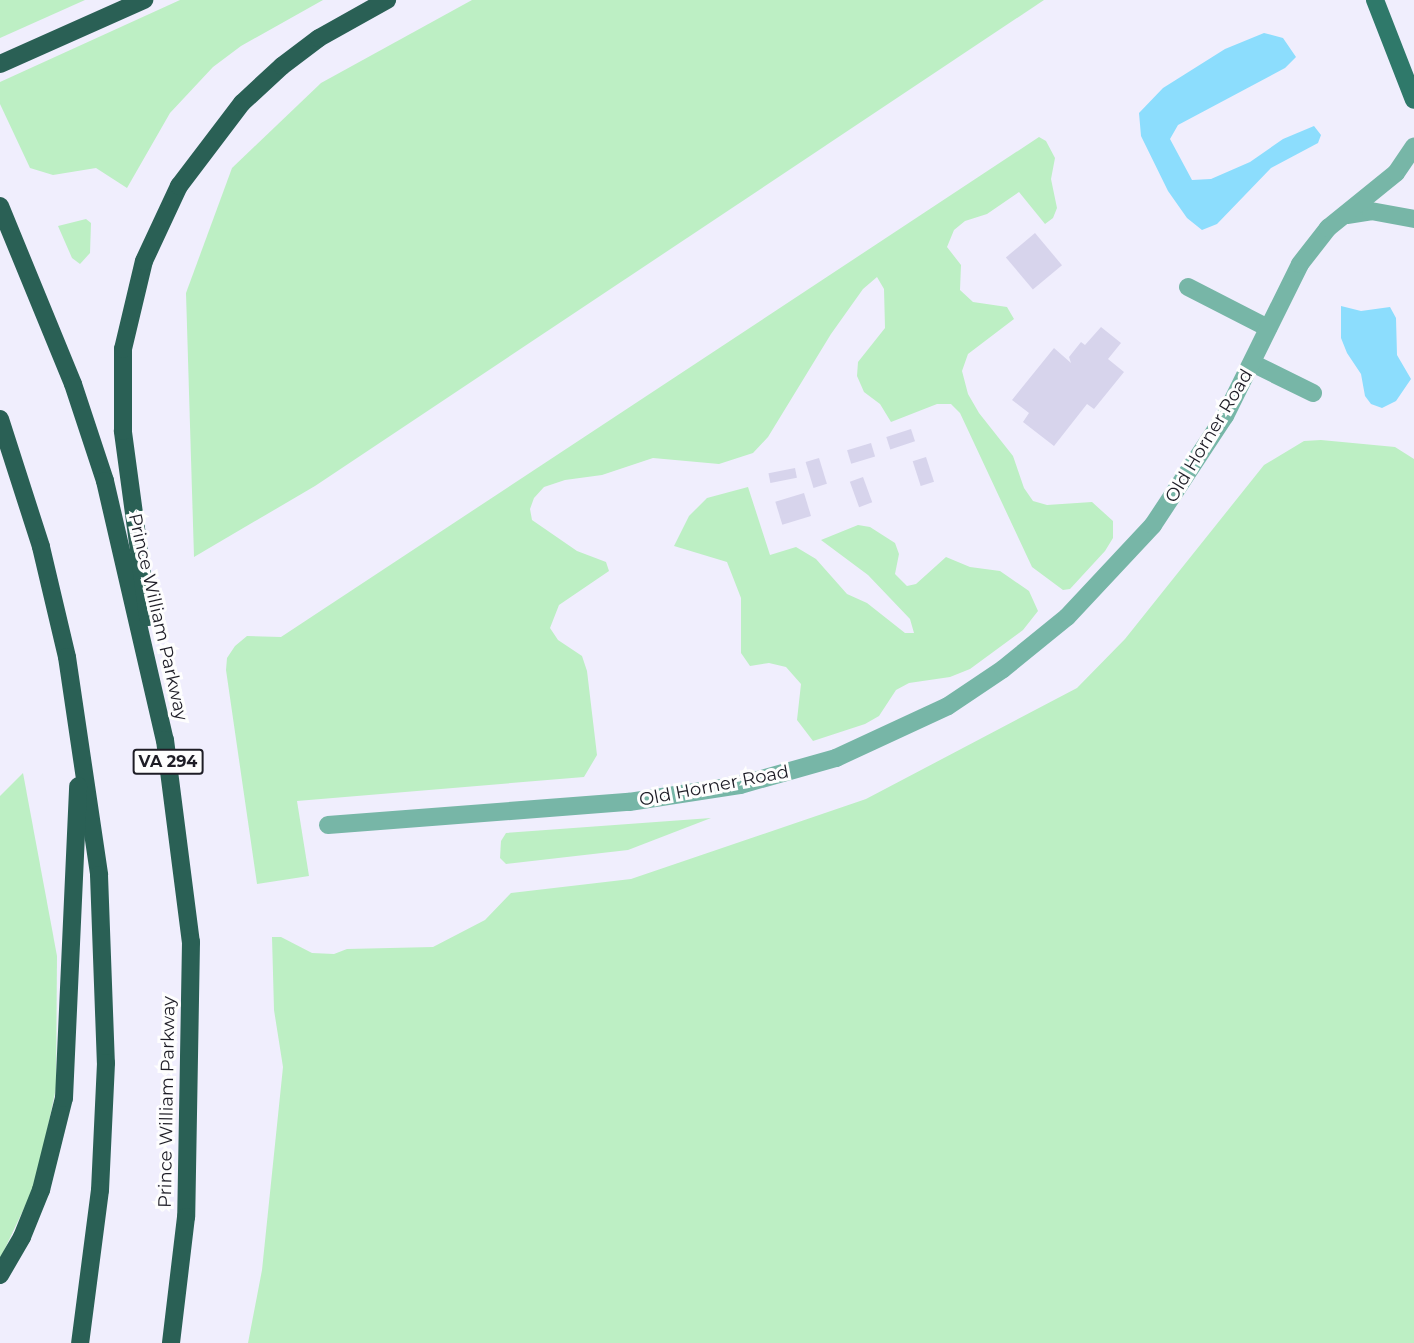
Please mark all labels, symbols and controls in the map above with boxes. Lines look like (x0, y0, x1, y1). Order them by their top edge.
street label: Old Horner Road (1161, 365, 1257, 507)
street label: Prince William Parkway (124, 511, 192, 723)
road number: VA 294 (132, 749, 204, 775)
street label: Old Horner Road (637, 761, 791, 811)
street label: Prince William Parkway (154, 996, 180, 1208)

